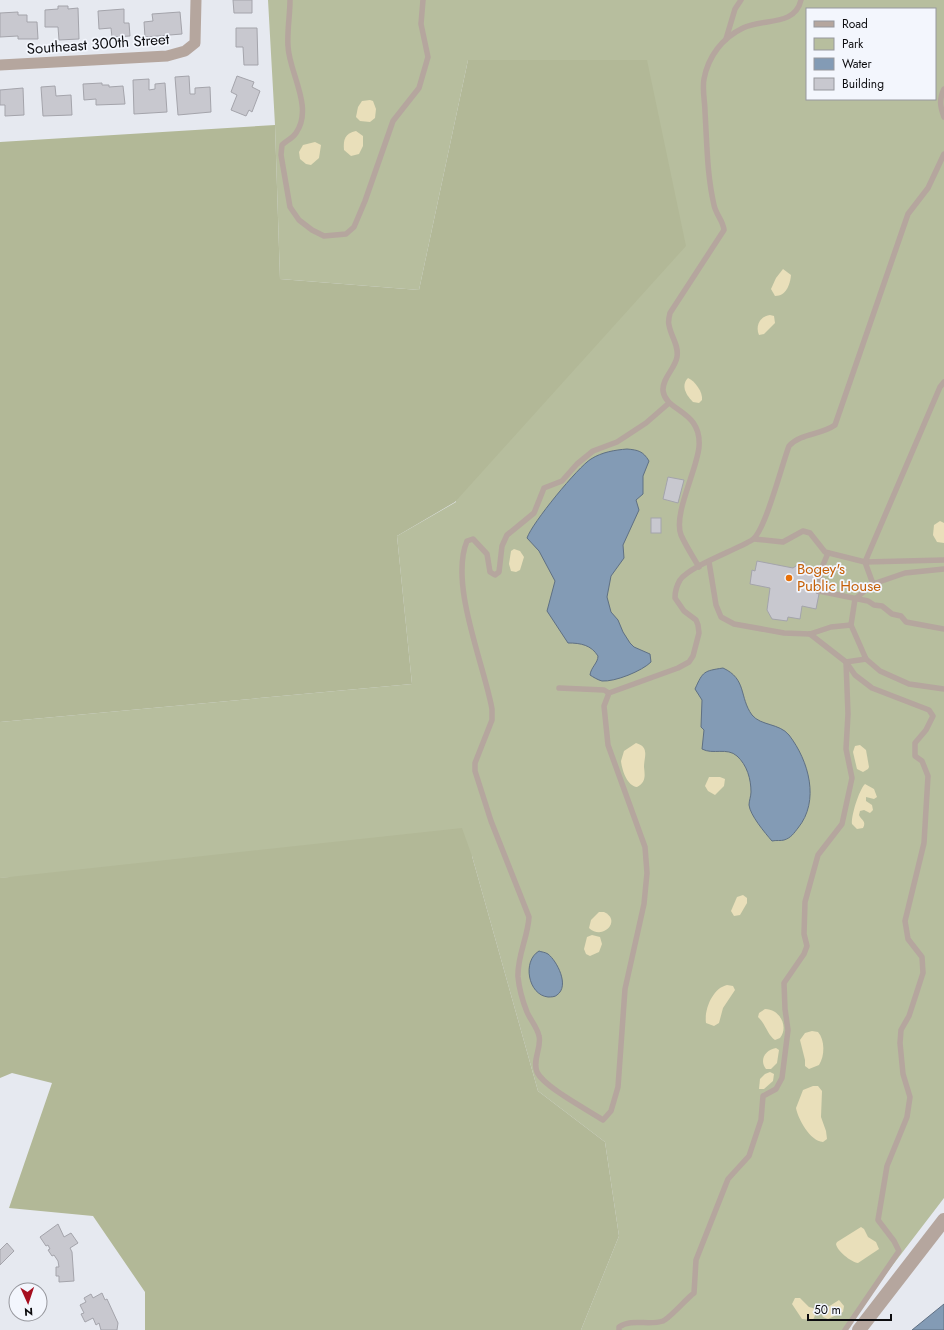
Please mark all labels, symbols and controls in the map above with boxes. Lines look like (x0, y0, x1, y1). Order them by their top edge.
legend (806, 8, 936, 100)
text: Road (842, 15, 868, 33)
street label: Southeast 300th Street (26, 28, 170, 60)
text: Park (842, 35, 864, 53)
text: Water (842, 55, 873, 73)
text: Building (842, 75, 884, 93)
place label: Bogey's Public House (797, 558, 881, 597)
marker: Bogey's Public House (784, 573, 794, 583)
north arrow (8, 1282, 48, 1322)
scale bar (808, 1296, 891, 1322)
text: 50 m (814, 1301, 841, 1319)
text: N (24, 1304, 33, 1320)

